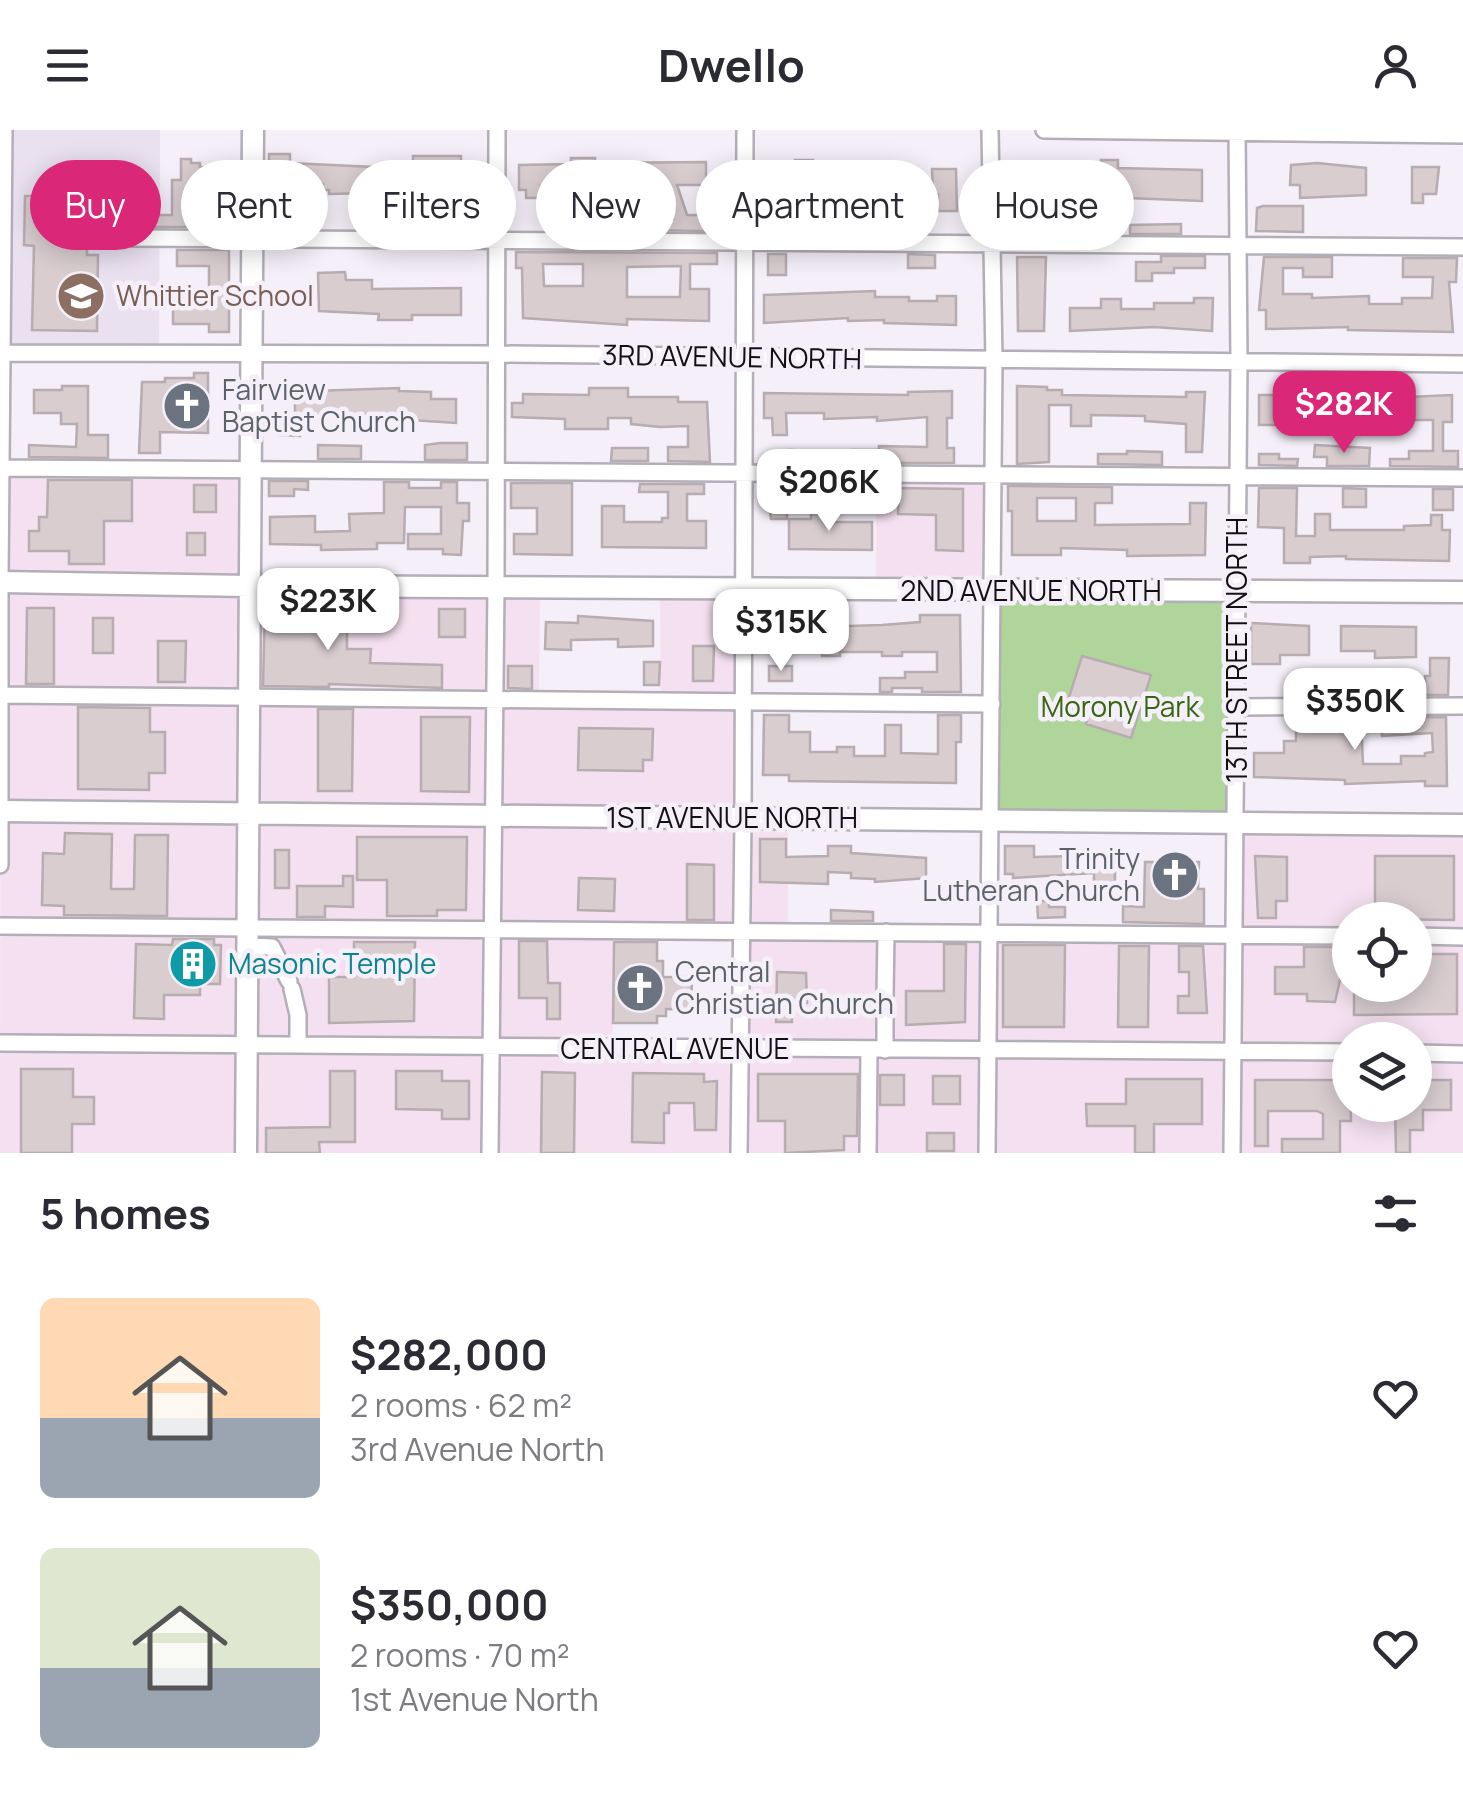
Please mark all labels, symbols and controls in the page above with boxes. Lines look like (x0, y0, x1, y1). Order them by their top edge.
text: Dwello (658, 34, 805, 96)
icon: menu (40, 38, 95, 93)
icon: person (1368, 38, 1423, 93)
chip: Buy (30, 160, 161, 250)
chip: Rent (181, 160, 328, 250)
chip: Filters (348, 160, 516, 250)
chip: New (536, 160, 676, 250)
chip: Apartment (696, 160, 939, 250)
chip: House (959, 160, 1134, 250)
school or university icon: Whittier School (55, 270, 107, 322)
place label: Whittier School (116, 276, 314, 314)
street label: 3RD AVENUE NORTH (602, 335, 862, 377)
place label: Fairview Baptist Church (222, 370, 416, 440)
pin: $282K (1274, 371, 1414, 456)
church icon: Fairview Baptist Church (161, 380, 213, 432)
text: $282K (1295, 381, 1393, 425)
pin: $206K (759, 449, 899, 534)
text: $206K (779, 459, 879, 503)
street label: 13TH STREET NORTH (1217, 517, 1255, 783)
pin: $223K (258, 568, 398, 653)
street label: 2ND AVENUE NORTH (900, 571, 1162, 609)
text: $223K (279, 578, 377, 622)
pin: $315K (711, 589, 851, 674)
text: $315K (735, 599, 827, 643)
pin: $350K (1285, 668, 1425, 753)
text: $350K (1305, 678, 1405, 722)
park label: Morony Park (1041, 687, 1200, 725)
street label: 1ST AVENUE NORTH (606, 798, 858, 836)
place label: Trinity Lutheran Church (922, 839, 1140, 909)
church icon: Trinity Lutheran Church (1149, 849, 1201, 901)
map controls (1332, 902, 1432, 1122)
button: locate (1332, 902, 1432, 1002)
building icon: Masonic Temple (167, 938, 219, 990)
place label: Masonic Temple (228, 944, 436, 982)
place label: Central Christian Church (675, 952, 894, 1022)
church icon: Central Christian Church (614, 962, 666, 1014)
button: layers (1332, 1022, 1432, 1122)
street label: CENTRAL AVENUE (560, 1029, 790, 1067)
text: 5 homes (40, 1184, 211, 1242)
icon: filters (1368, 1186, 1423, 1241)
text: $282,000 (350, 1325, 548, 1383)
icon: home (120, 1338, 240, 1458)
icon: heart (1368, 1371, 1423, 1426)
text: 2 rooms · 62 m² (350, 1383, 572, 1427)
text: 3rd Avenue North (350, 1427, 604, 1471)
text: $350,000 (350, 1575, 549, 1633)
icon: home (120, 1588, 240, 1708)
icon: heart (1368, 1621, 1423, 1676)
text: 2 rooms · 70 m² (350, 1633, 570, 1677)
text: 1st Avenue North (350, 1677, 599, 1721)

